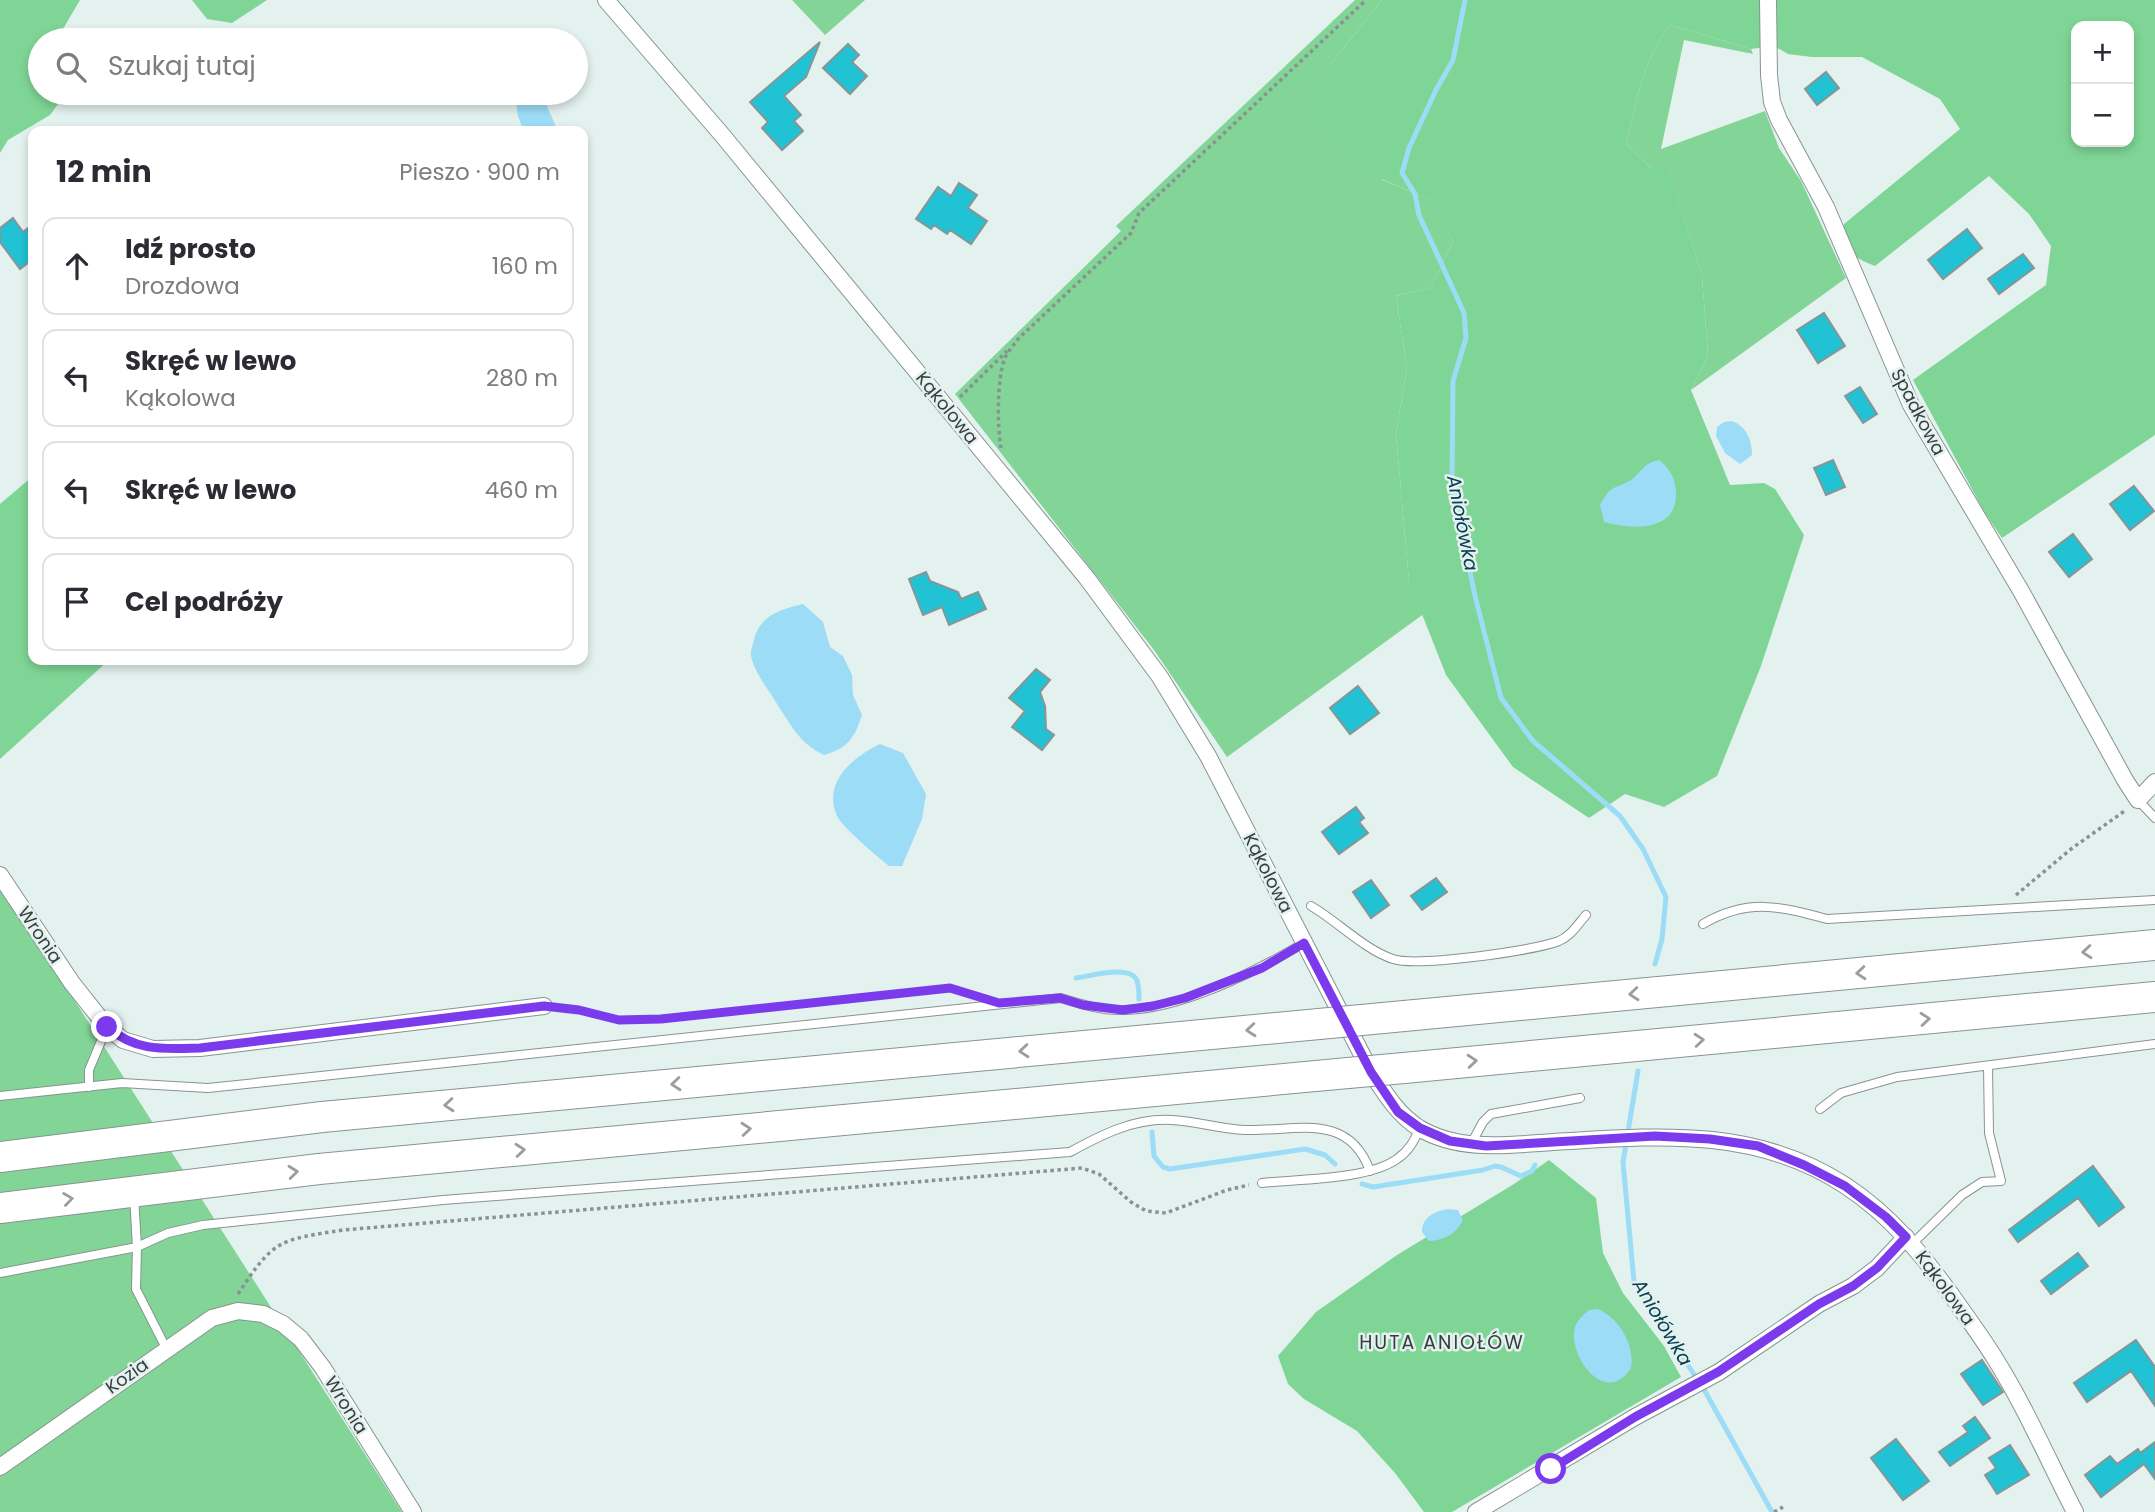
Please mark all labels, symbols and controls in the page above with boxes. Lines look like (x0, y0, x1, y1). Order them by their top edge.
map controls (2071, 21, 2134, 147)
button: + (2071, 21, 2134, 84)
search box (28, 28, 588, 105)
icon: search (52, 48, 90, 86)
text: Szukaj tutaj (108, 48, 256, 84)
button: − (2071, 84, 2134, 147)
text: 12 min (56, 150, 152, 193)
text: Pieszo · 900 m (399, 156, 560, 188)
text: Idź prosto (125, 231, 256, 267)
icon: ahead (58, 247, 96, 285)
text: 160 m (492, 250, 558, 282)
text: Drozdowa (125, 270, 240, 302)
text: Skręć w lewo (125, 343, 296, 379)
icon: left (58, 359, 96, 397)
text: 280 m (486, 362, 558, 394)
street label: Spadkowa (1885, 364, 1952, 459)
street label: Kąkolowa (910, 366, 984, 449)
text: Kąkolowa (125, 382, 236, 414)
icon: left (58, 471, 96, 509)
text: Skręć w lewo (125, 472, 296, 508)
water label: Aniołówka (1440, 472, 1485, 573)
text: 460 m (485, 474, 558, 506)
icon: arrive (58, 583, 96, 621)
text: Cel podróży (125, 584, 283, 620)
street label: Kąkolowa (1238, 829, 1299, 917)
street label: Wronia (12, 901, 69, 968)
one-way arrow (2081, 944, 2092, 959)
one-way arrow (1855, 965, 1866, 980)
one-way arrow (1628, 987, 1640, 1002)
route end (91, 1011, 122, 1042)
one-way arrow (1920, 1012, 1931, 1027)
one-way arrow (1245, 1022, 1256, 1037)
one-way arrow (1693, 1033, 1704, 1048)
one-way arrow (1019, 1044, 1030, 1059)
one-way arrow (1466, 1054, 1478, 1069)
one-way arrow (670, 1076, 681, 1091)
one-way arrow (444, 1097, 455, 1112)
one-way arrow (741, 1122, 752, 1137)
one-way arrow (515, 1143, 526, 1158)
one-way arrow (288, 1164, 299, 1179)
one-way arrow (62, 1192, 73, 1207)
street label: Kąkolowa (1910, 1245, 1981, 1330)
water label: Aniołówka (1626, 1273, 1699, 1371)
district label: HUTA ANIOŁÓW (1359, 1329, 1525, 1356)
street label: Kozia (100, 1352, 153, 1399)
street label: Wronia (319, 1371, 374, 1438)
route start (1535, 1453, 1566, 1484)

